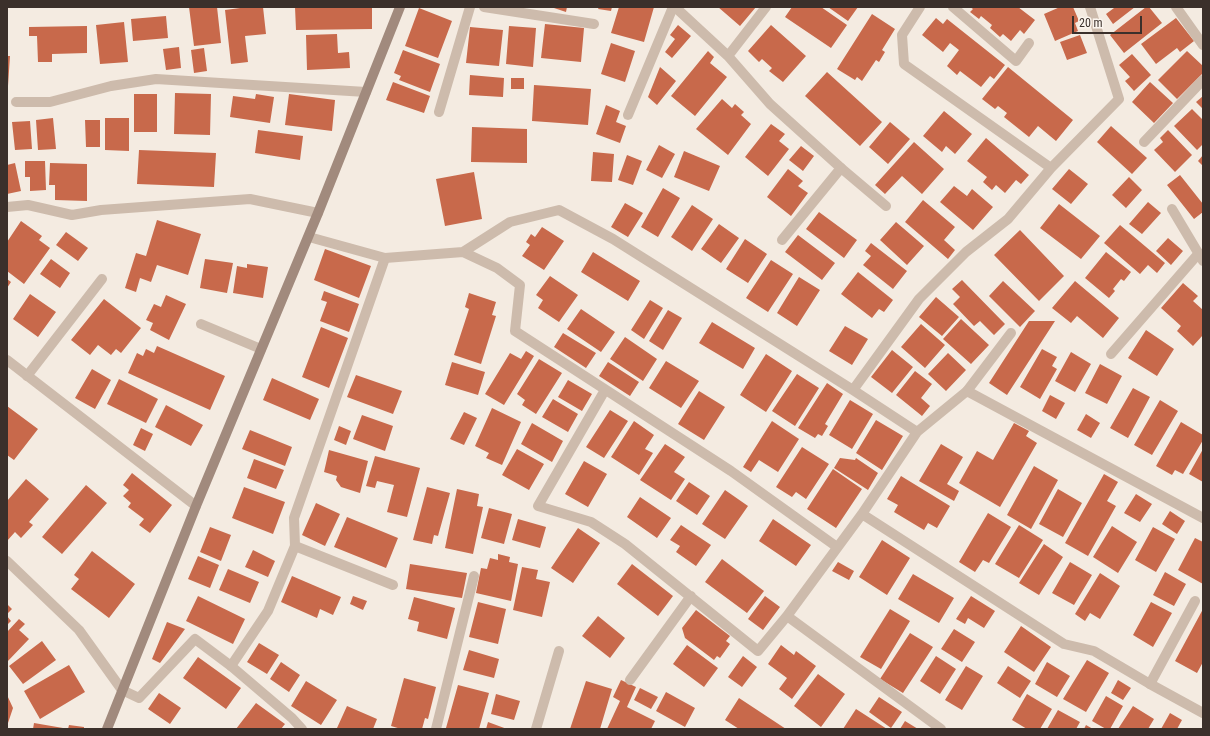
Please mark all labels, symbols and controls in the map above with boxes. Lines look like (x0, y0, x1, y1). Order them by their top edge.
scale bar (1074, 8, 1144, 34)
text: 20 m (1079, 16, 1103, 30)

